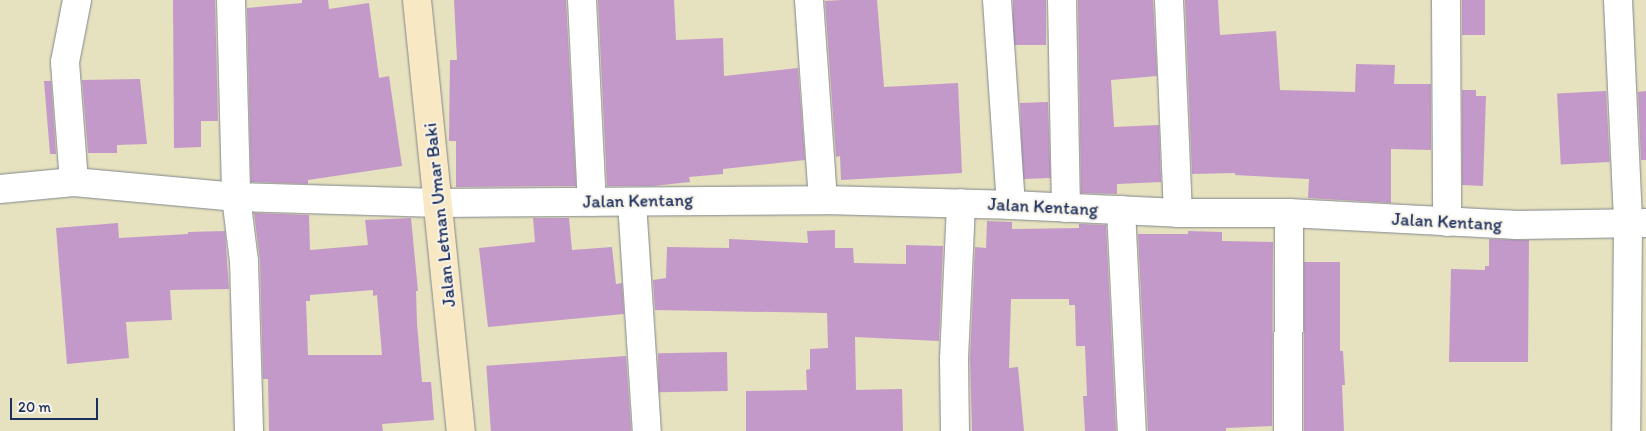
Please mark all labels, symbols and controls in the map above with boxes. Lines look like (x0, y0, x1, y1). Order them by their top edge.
street label: Jalan Letnan Umar Baki (420, 122, 460, 308)
street label: Jalan Kentang (583, 189, 693, 213)
street label: Jalan Kentang (987, 193, 1099, 221)
street label: Jalan Kentang (1391, 208, 1503, 236)
scale bar (12, 388, 100, 420)
text: 20 m (18, 398, 51, 416)

